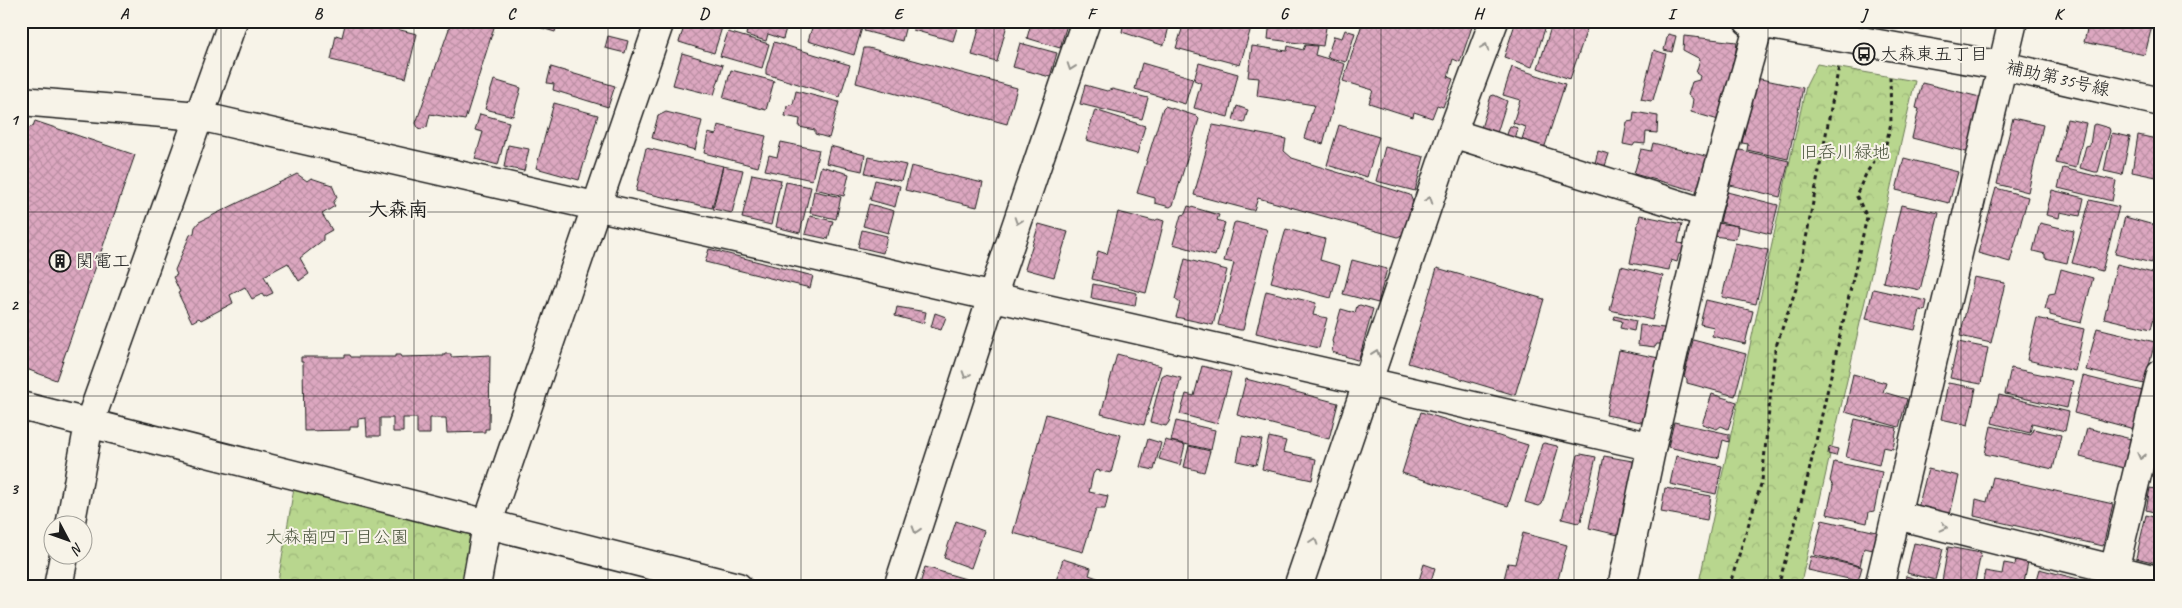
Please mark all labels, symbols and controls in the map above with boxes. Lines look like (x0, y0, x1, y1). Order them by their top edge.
text: A (120, 4, 130, 24)
text: B (314, 4, 324, 24)
text: C (507, 4, 517, 24)
text: D (699, 4, 710, 24)
text: E (894, 4, 905, 24)
text: F (1087, 4, 1098, 24)
text: G (1280, 4, 1290, 24)
text: H (1473, 4, 1485, 24)
text: I (1668, 4, 1678, 24)
text: J (1860, 4, 1869, 24)
text: K (2054, 4, 2066, 24)
bus stop icon: 大森東五丁目 (1852, 42, 1876, 66)
one-way arrow (1479, 43, 1489, 52)
place label: 大森東五丁目 (1880, 43, 1988, 65)
street label: 補助第35号線 (2004, 55, 2112, 101)
one-way arrow (1066, 63, 1076, 71)
text: 1 (10, 110, 19, 130)
park label: 旧呑川緑地 (1800, 141, 1890, 163)
one-way arrow (1423, 196, 1433, 204)
district label: 大森南 (368, 197, 428, 222)
one-way arrow (1014, 216, 1024, 225)
building icon: 関電工 (48, 249, 72, 273)
place label: 関電工 (76, 250, 130, 272)
text: 2 (10, 295, 19, 315)
one-way arrow (1371, 350, 1381, 358)
one-way arrow (962, 370, 972, 379)
one-way arrow (2136, 451, 2147, 460)
text: 3 (10, 479, 19, 499)
north arrow (42, 516, 92, 566)
one-way arrow (1939, 521, 1948, 532)
one-way arrow (911, 525, 921, 533)
park label: 大森南四丁目公園 (265, 526, 409, 548)
one-way arrow (1308, 537, 1318, 545)
text: N (67, 539, 87, 559)

